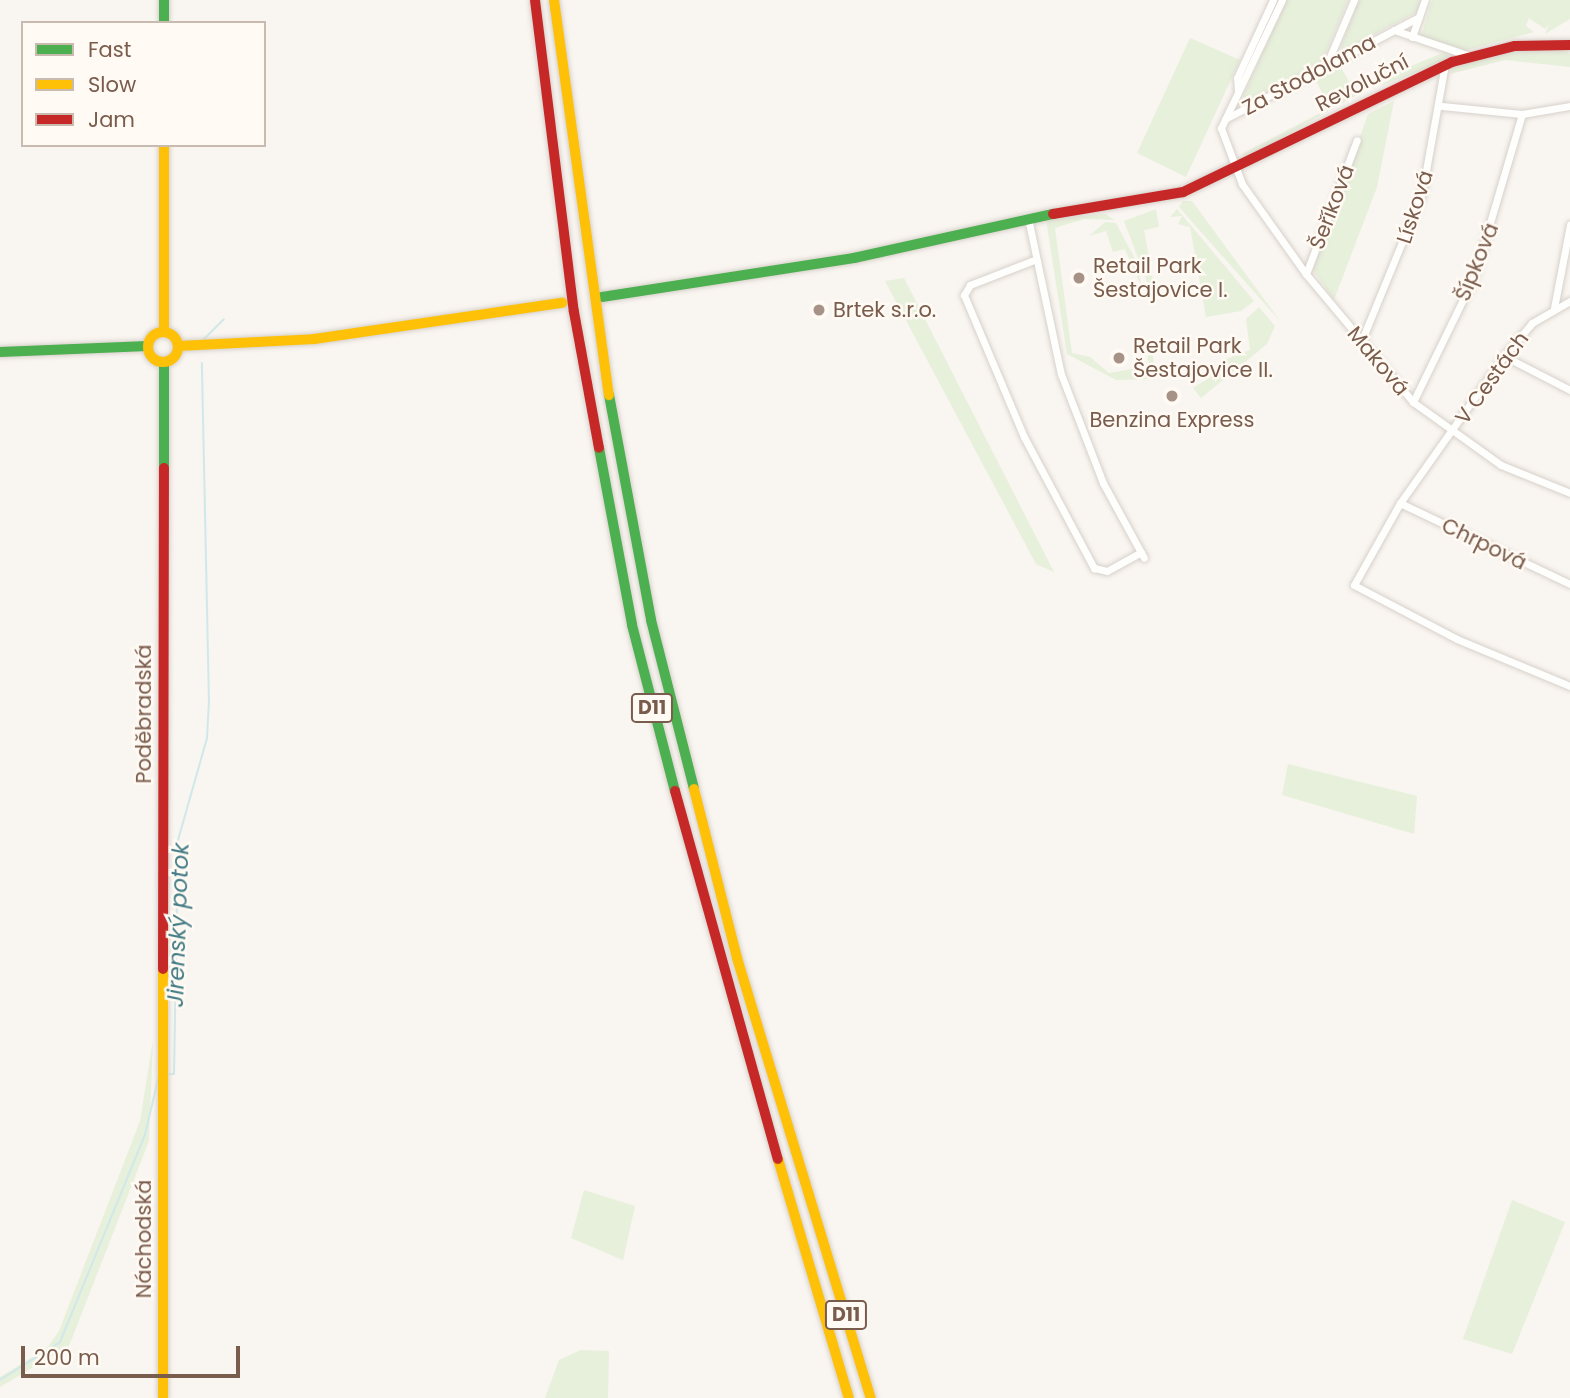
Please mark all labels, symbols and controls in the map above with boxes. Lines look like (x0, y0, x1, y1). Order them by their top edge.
legend (21, 21, 266, 147)
street label: Za Stodolama (1238, 29, 1380, 121)
text: Fast (88, 35, 131, 64)
street label: Revoluční (1311, 49, 1413, 117)
text: Slow (88, 70, 136, 99)
text: Jam (88, 105, 135, 134)
street label: Šeříková (1304, 161, 1360, 253)
street label: Lísková (1391, 167, 1439, 247)
street label: Šípková (1450, 219, 1504, 305)
place label: Retail Park Šestajovice I. (1093, 253, 1228, 303)
marker: Retail Park Šestajovice I. (1071, 270, 1087, 286)
place label: Brtek s.r.o. (833, 297, 936, 323)
marker: Brtek s.r.o. (811, 302, 827, 318)
street label: Maková (1342, 321, 1414, 401)
street label: V Cestách (1450, 327, 1534, 429)
place label: Retail Park Šestajovice II. (1133, 333, 1273, 383)
marker: Retail Park Šestajovice II. (1111, 350, 1127, 366)
marker: Benzina Express (1164, 388, 1180, 404)
place label: Benzina Express (1089, 407, 1255, 433)
street label: Chrpová (1438, 513, 1530, 575)
street label: Poděbradská (131, 644, 157, 784)
road number: D11 (629, 692, 675, 723)
water label: Jirenský potok (161, 842, 195, 1008)
street label: Náchodská (131, 1180, 157, 1298)
road number: D11 (823, 1300, 869, 1330)
scale bar (24, 1332, 243, 1376)
text: 200 m (34, 1343, 100, 1372)

